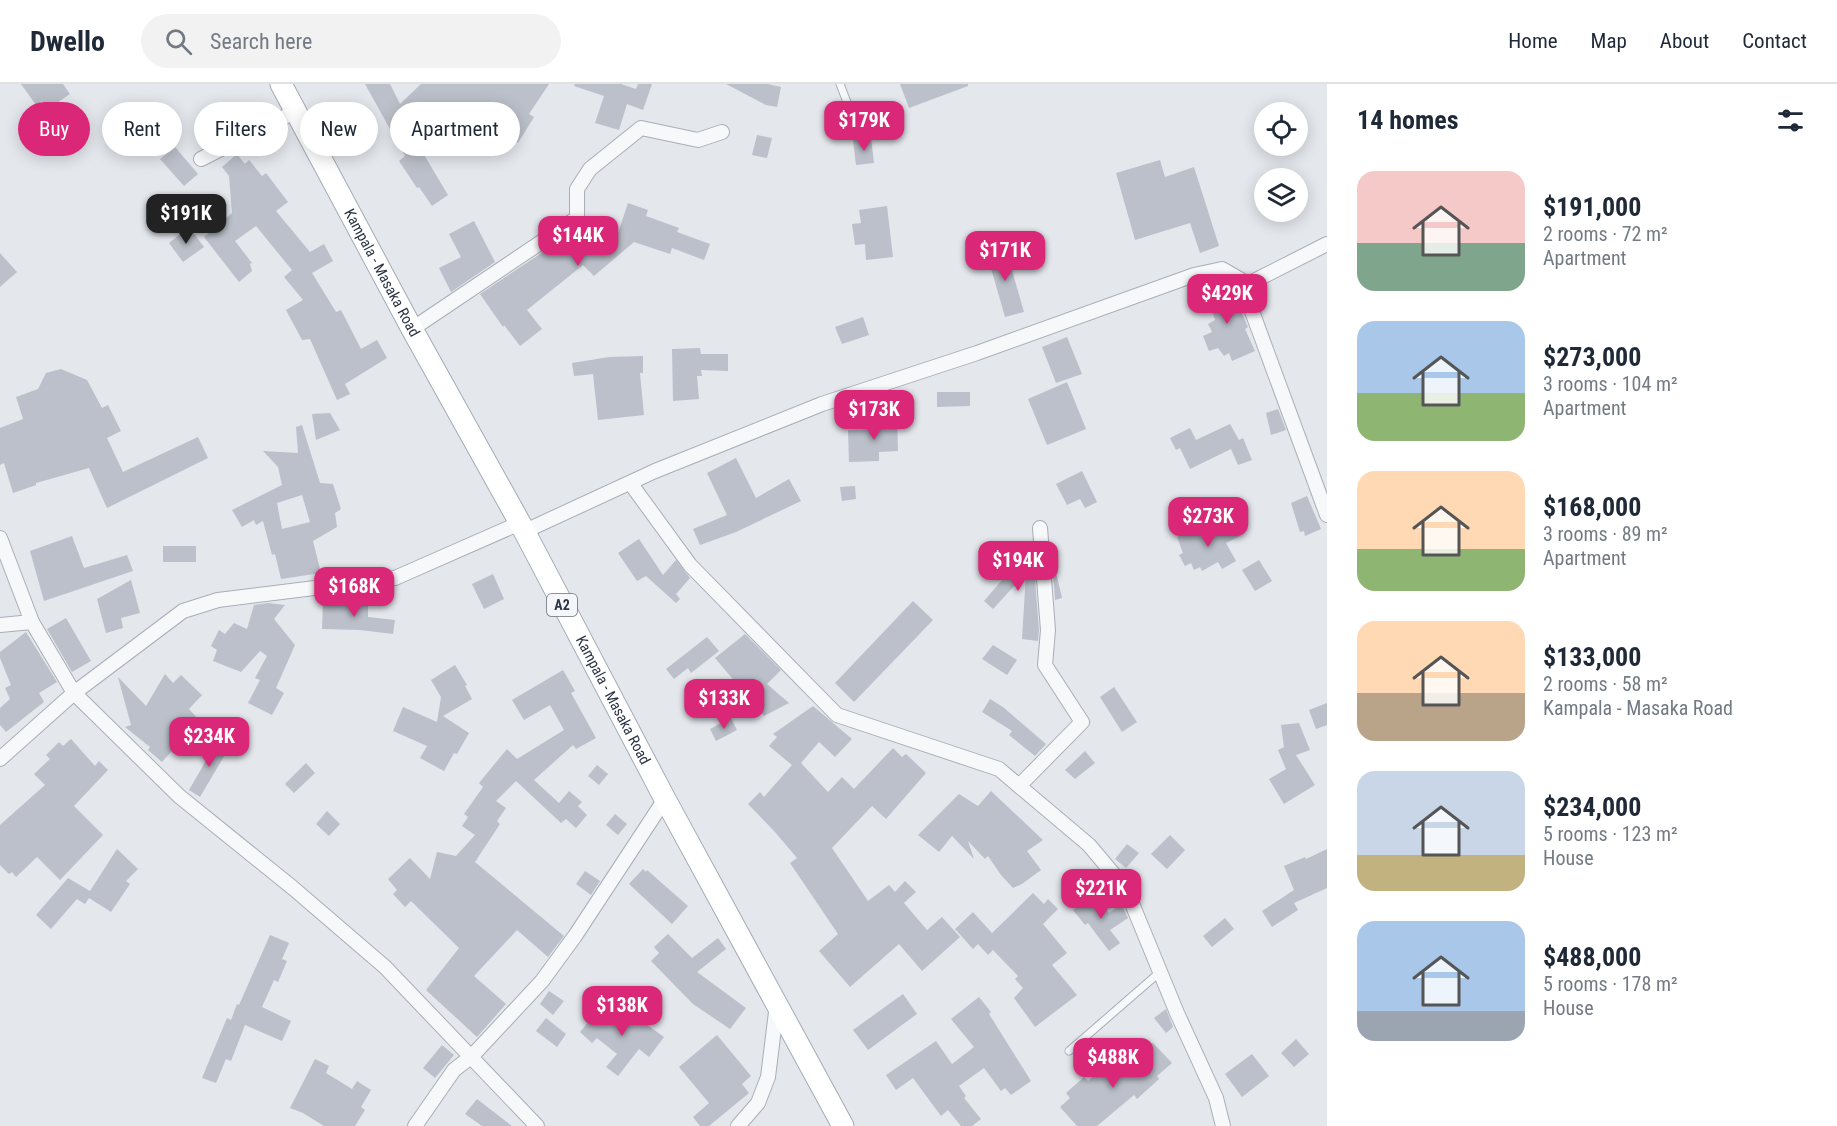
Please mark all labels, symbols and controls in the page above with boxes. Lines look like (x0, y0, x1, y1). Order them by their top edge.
search box (141, 14, 561, 68)
text: Dwello (30, 25, 105, 58)
icon: search (162, 25, 195, 58)
text: Search here (210, 29, 312, 54)
text: Home (1508, 29, 1558, 53)
text: Map (1591, 29, 1627, 53)
text: About (1660, 29, 1709, 53)
text: Contact (1742, 29, 1807, 53)
pin: $179K (822, 101, 906, 152)
chip: Buy (18, 102, 90, 156)
chip: Rent (102, 102, 182, 156)
chip: Filters (194, 102, 288, 156)
chip: New (300, 102, 378, 156)
chip: Apartment (390, 102, 520, 156)
map controls (1254, 102, 1308, 222)
button: locate (1254, 102, 1308, 156)
icon: filters (1774, 104, 1807, 137)
text: 14 homes (1357, 105, 1459, 135)
text: $179K (838, 108, 890, 132)
button: layers (1254, 168, 1308, 222)
text: $191,000 (1543, 192, 1641, 222)
pin: $191K (144, 194, 228, 245)
icon: home (1405, 195, 1477, 267)
text: $191K (160, 201, 212, 225)
street label: Kampala - Masaka Road (340, 206, 424, 340)
pin: $144K (536, 216, 620, 267)
text: 2 rooms · 72 m² (1543, 222, 1668, 246)
text: $144K (552, 223, 604, 247)
pin: $171K (963, 231, 1047, 282)
text: $171K (979, 238, 1031, 262)
text: Apartment (1543, 246, 1627, 270)
pin: $429K (1185, 274, 1269, 325)
text: $429K (1201, 281, 1253, 305)
text: $273,000 (1543, 342, 1641, 372)
icon: home (1405, 345, 1477, 417)
text: 3 rooms · 104 m² (1543, 372, 1678, 396)
pin: $173K (832, 390, 916, 441)
text: Apartment (1543, 396, 1627, 420)
text: $173K (848, 397, 900, 421)
text: $168,000 (1543, 492, 1641, 522)
icon: home (1405, 495, 1477, 567)
pin: $273K (1166, 497, 1250, 548)
text: $273K (1182, 504, 1234, 528)
text: 3 rooms · 89 m² (1543, 522, 1668, 546)
pin: $194K (976, 541, 1060, 592)
text: Apartment (1543, 546, 1627, 570)
text: $194K (992, 548, 1044, 572)
pin: $168K (312, 567, 396, 618)
text: $168K (328, 574, 380, 598)
road number: A2 (547, 594, 577, 616)
street label: Kampala - Masaka Road (572, 633, 654, 768)
text: $133,000 (1543, 642, 1641, 672)
icon: home (1405, 645, 1477, 717)
text: 2 rooms · 58 m² (1543, 672, 1668, 696)
pin: $133K (682, 679, 766, 730)
text: $133K (698, 686, 750, 710)
text: Kampala - Masaka Road (1543, 696, 1733, 720)
pin: $234K (167, 717, 251, 768)
text: $234K (183, 724, 235, 748)
text: $234,000 (1543, 792, 1641, 822)
icon: home (1405, 795, 1477, 867)
text: 5 rooms · 123 m² (1543, 822, 1678, 846)
text: House (1543, 846, 1594, 870)
pin: $221K (1059, 869, 1143, 920)
text: $221K (1075, 876, 1127, 900)
text: $488,000 (1543, 942, 1641, 972)
icon: home (1405, 945, 1477, 1017)
text: 5 rooms · 178 m² (1543, 972, 1678, 996)
pin: $138K (580, 986, 664, 1037)
text: $138K (596, 993, 648, 1017)
text: House (1543, 996, 1594, 1020)
pin: $488K (1071, 1038, 1155, 1089)
text: $488K (1087, 1045, 1139, 1069)

